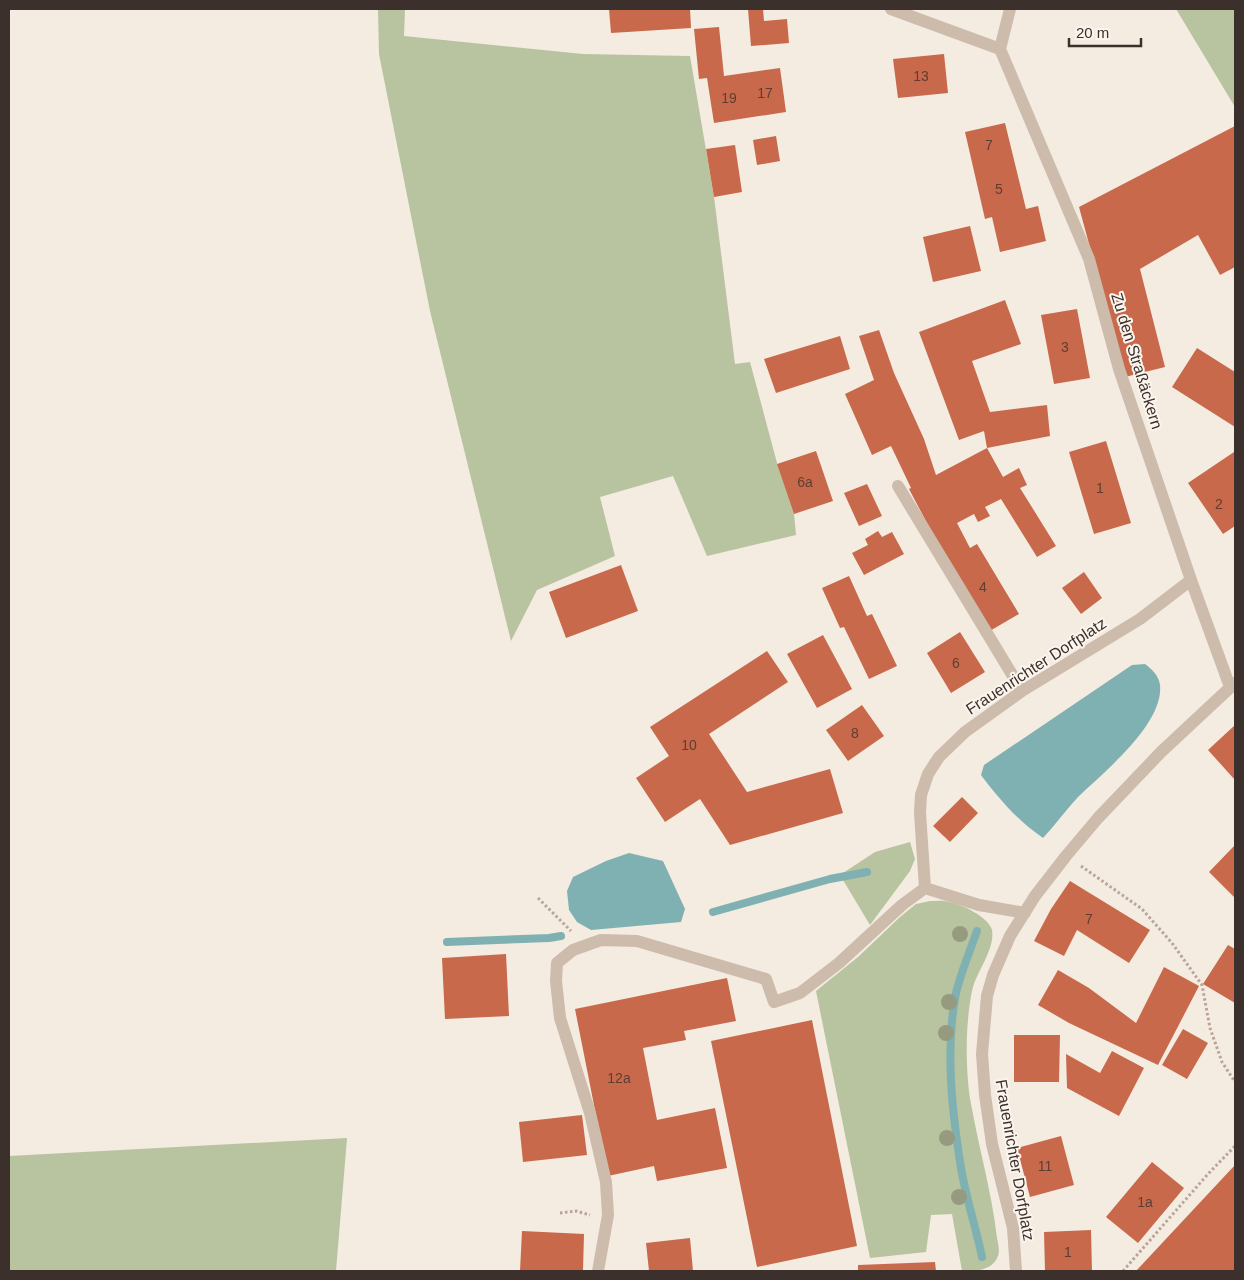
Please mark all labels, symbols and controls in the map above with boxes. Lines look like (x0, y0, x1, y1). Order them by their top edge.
scale bar (1069, 15, 1142, 47)
text: 20 m (1076, 24, 1109, 41)
house number: 13 (913, 68, 929, 84)
house number: 17 (757, 85, 773, 101)
house number: 19 (721, 90, 737, 106)
house number: 7 (985, 137, 993, 153)
house number: 5 (995, 181, 1003, 197)
street label: Zu den Straßäckern (1108, 291, 1166, 431)
house number: 3 (1061, 339, 1069, 355)
house number: 6a (797, 474, 813, 490)
house number: 1 (1096, 480, 1104, 496)
house number: 2 (1215, 496, 1223, 512)
house number: 4 (979, 579, 987, 595)
street label: Frauenrichter Dorfplatz (963, 614, 1109, 718)
house number: 6 (952, 655, 960, 671)
house number: 8 (851, 725, 859, 741)
house number: 10 (681, 737, 697, 753)
house number: 7 (1085, 911, 1093, 927)
house number: 12a (607, 1070, 631, 1086)
street label: Frauenrichter Dorfplatz (992, 1078, 1038, 1242)
house number: 11 (1038, 1158, 1052, 1174)
house number: 1a (1137, 1194, 1153, 1210)
house number: 1 (1064, 1244, 1072, 1260)

